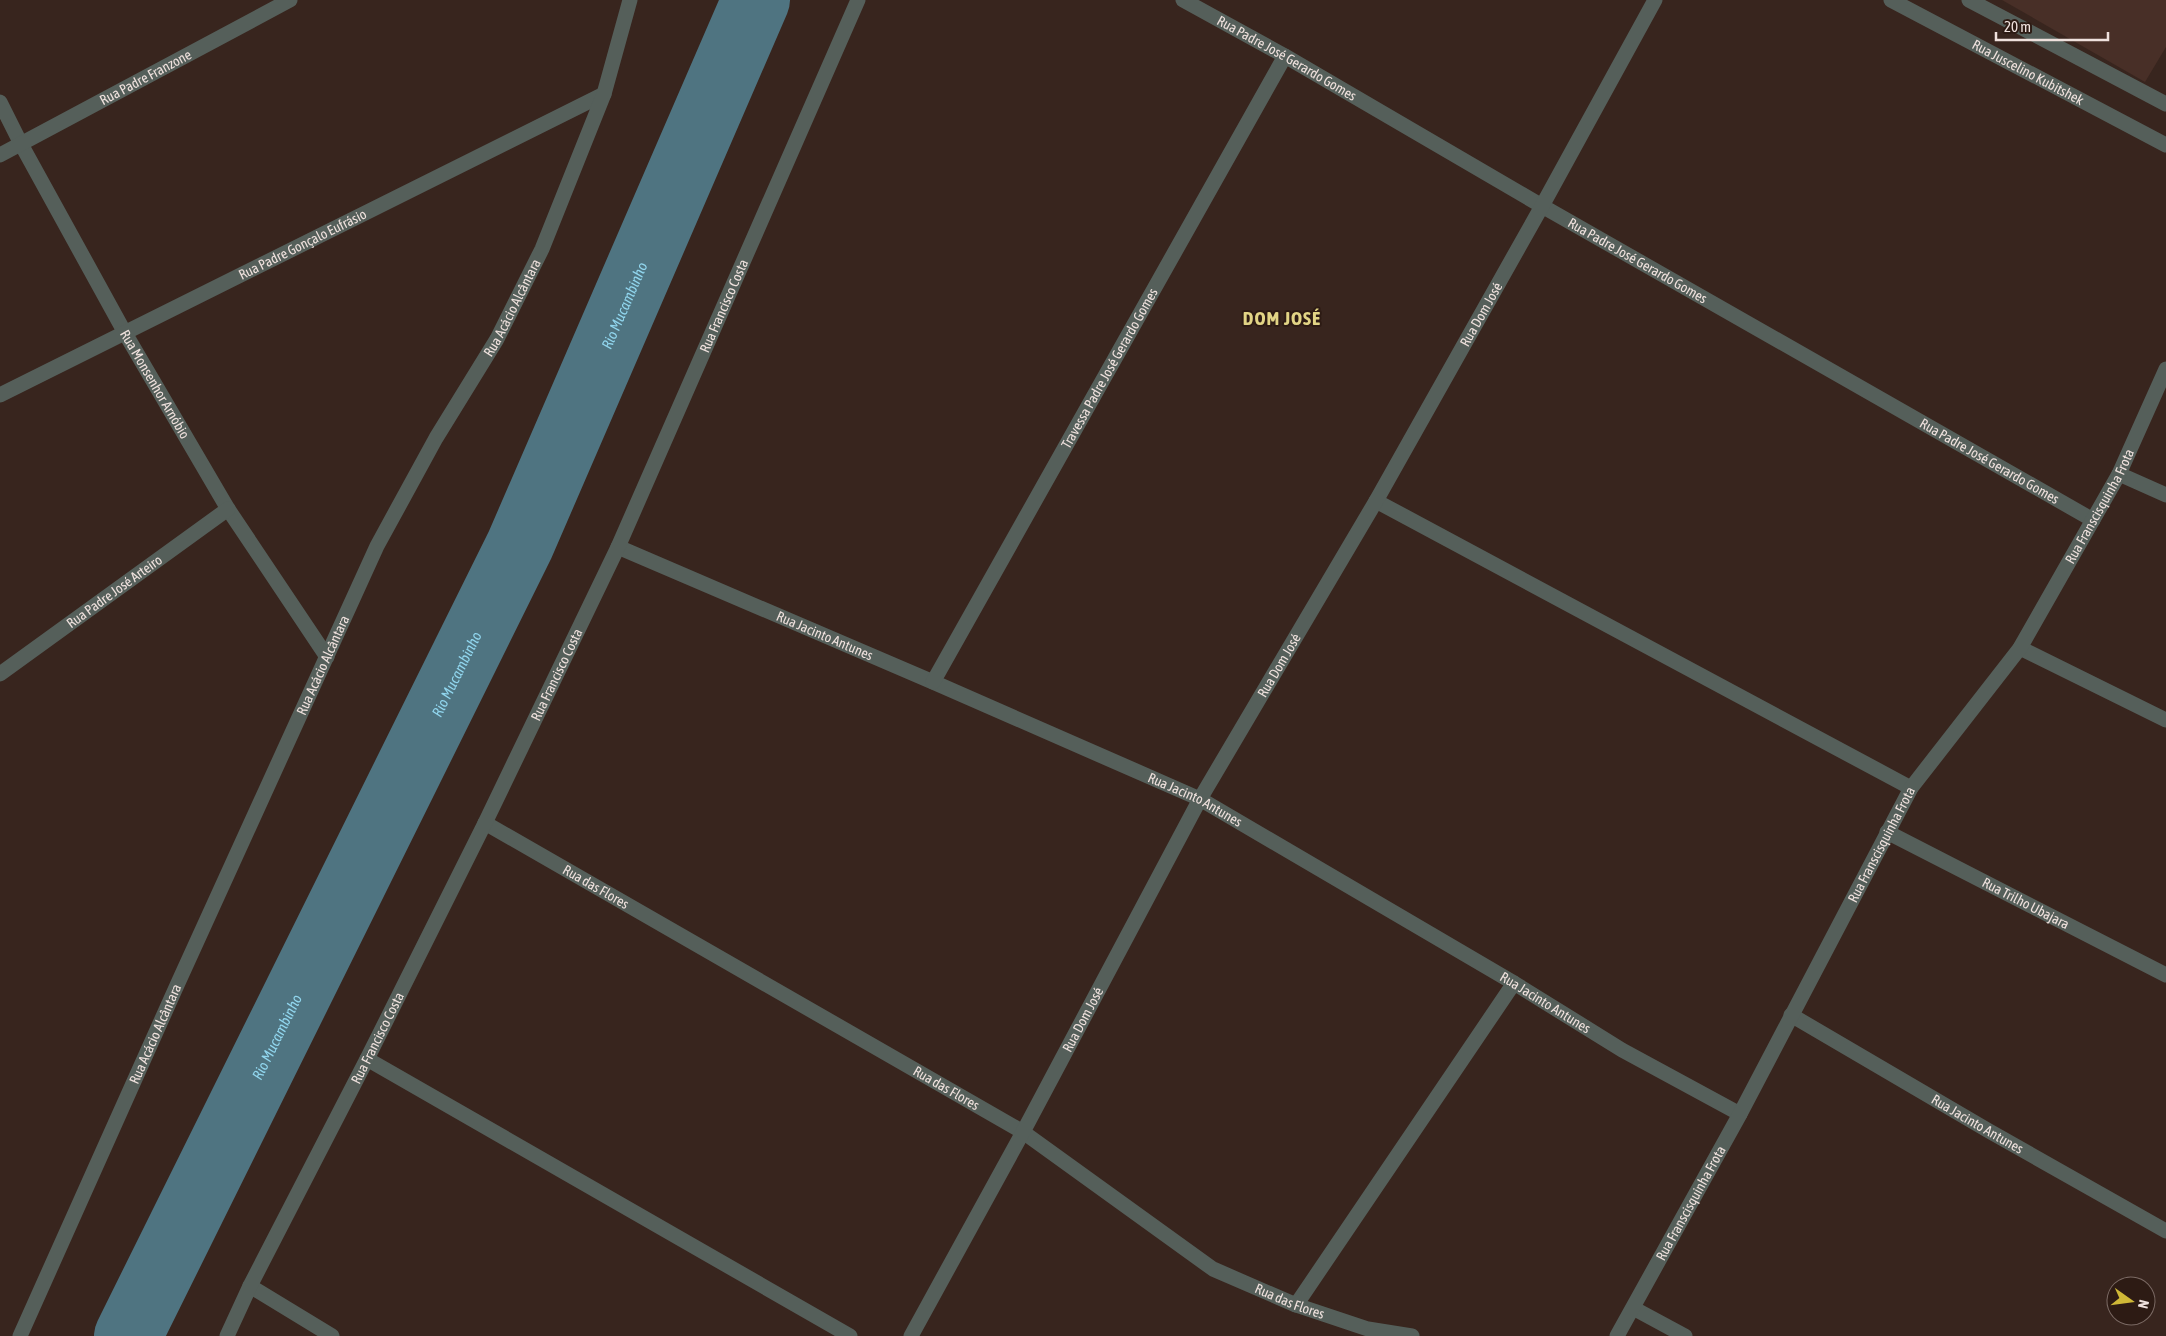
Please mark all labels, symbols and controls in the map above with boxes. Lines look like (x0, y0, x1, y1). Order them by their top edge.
scale bar (1996, 10, 2108, 42)
street label: Rua Padre José Gerardo Gomes (1214, 12, 1359, 104)
text: 20 m (2004, 18, 2031, 35)
street label: Rua Juscelino Kubitshek (1970, 36, 2087, 108)
street label: Rua Padre Franzone (97, 46, 194, 108)
street label: Rua Padre Gonçalo Eufrásio (236, 206, 369, 283)
street label: Rua Padre José Gerardo Gomes (1565, 215, 1710, 306)
street label: Rua Acácio Alcântara (480, 256, 544, 359)
street label: Rua Francisco Costa (696, 257, 751, 355)
water label: Rio Mucambinho (598, 259, 650, 351)
street label: Rua Dom José (1457, 280, 1505, 349)
street label: Travessa Padre José Gerardo Gomes (1058, 285, 1161, 451)
district label: DOM JOSÉ (1243, 307, 1321, 329)
street label: Rua Monsenhor Arnóbio (117, 327, 193, 441)
street label: Rua Padre José Gerardo Gomes (1917, 415, 2062, 507)
street label: Rua Franscisquinha Frota (2062, 446, 2137, 566)
street label: Rua Padre José Arteiro (63, 551, 165, 631)
street label: Rua Jacinto Antunes (774, 608, 876, 663)
street label: Rua Acácio Alcântara (293, 613, 352, 717)
street label: Rua Francisco Costa (528, 626, 585, 723)
water label: Rio Mucambinho (428, 628, 484, 719)
street label: Rua Dom José (1254, 631, 1304, 700)
street label: Rua Jacinto Antunes (1146, 769, 1245, 830)
street label: Rua Franscisquinha Frota (1844, 784, 1918, 905)
street label: Rua das Flores (560, 862, 632, 912)
street label: Rua Trilho Ubajara (1980, 874, 2072, 932)
street label: Rua Jacinto Antunes (1497, 969, 1594, 1037)
street label: Rua Acácio Alcântara (126, 982, 185, 1086)
street label: Rua Dom José (1059, 984, 1106, 1055)
street label: Rua Francisco Costa (348, 989, 407, 1086)
water label: Rio Mucambinho (248, 991, 305, 1082)
street label: Rua das Flores (910, 1063, 982, 1113)
street label: Rua Jacinto Antunes (1929, 1091, 2026, 1157)
street label: Rua Franscisquinha Frota (1653, 1143, 1729, 1263)
north arrow (2106, 1276, 2156, 1326)
street label: Rua das Flores (1253, 1280, 1327, 1322)
text: N (2135, 1298, 2152, 1310)

